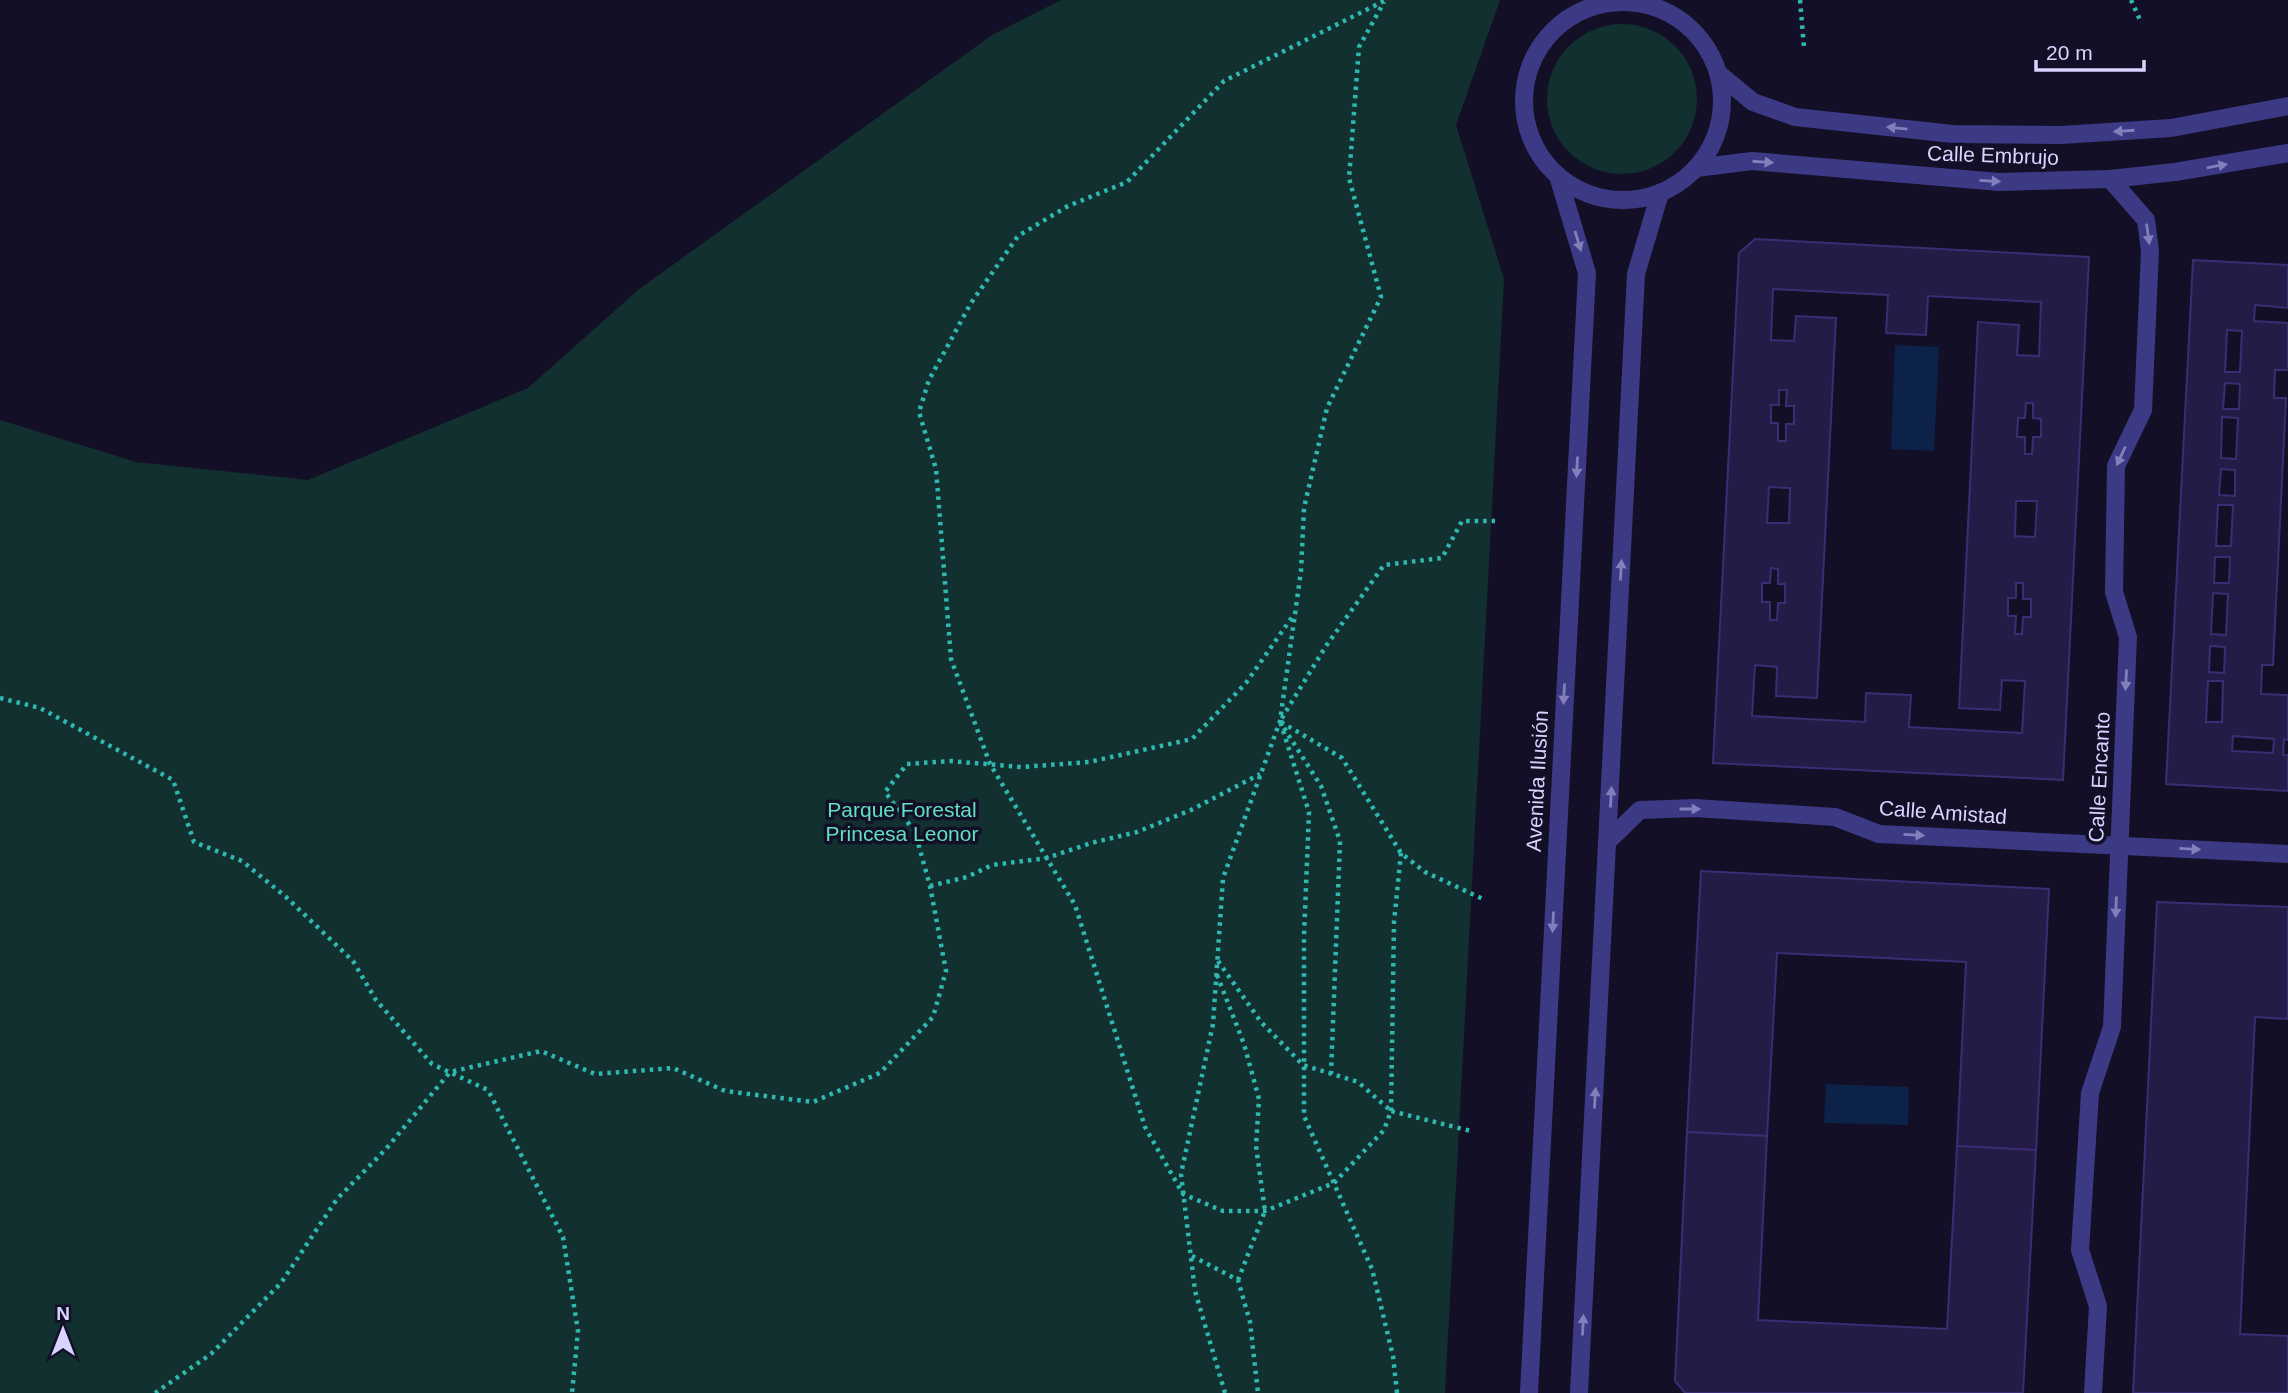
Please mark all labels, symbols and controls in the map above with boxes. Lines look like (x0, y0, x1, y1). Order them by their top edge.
scale bar (2036, 28, 2144, 72)
text: 20 m (2046, 41, 2093, 64)
one-way arrow (1886, 122, 1908, 133)
one-way arrow (2113, 126, 2135, 137)
street label: Calle Embrujo (1927, 141, 2059, 169)
one-way arrow (1753, 157, 1775, 168)
one-way arrow (2206, 160, 2228, 171)
one-way arrow (1979, 176, 2001, 187)
one-way arrow (2142, 223, 2153, 245)
one-way arrow (1573, 231, 1583, 252)
one-way arrow (2115, 446, 2127, 466)
one-way arrow (1571, 456, 1582, 478)
one-way arrow (1616, 559, 1627, 581)
one-way arrow (2120, 669, 2131, 691)
one-way arrow (1559, 684, 1570, 706)
street label: Avenida Ilusión (1522, 709, 1552, 853)
street label: Calle Encanto (2084, 711, 2114, 843)
one-way arrow (1605, 786, 1616, 808)
street label: Calle Amistad (1878, 796, 2008, 828)
park label: Parque Forestal Princesa Leonor (826, 798, 978, 845)
one-way arrow (1679, 803, 1701, 814)
one-way arrow (1903, 830, 1925, 841)
one-way arrow (2179, 843, 2201, 854)
one-way arrow (2110, 896, 2121, 918)
one-way arrow (1547, 911, 1558, 933)
one-way arrow (1589, 1086, 1600, 1108)
north arrow (28, 1295, 98, 1365)
text: N (56, 1303, 70, 1324)
one-way arrow (1577, 1314, 1588, 1336)

